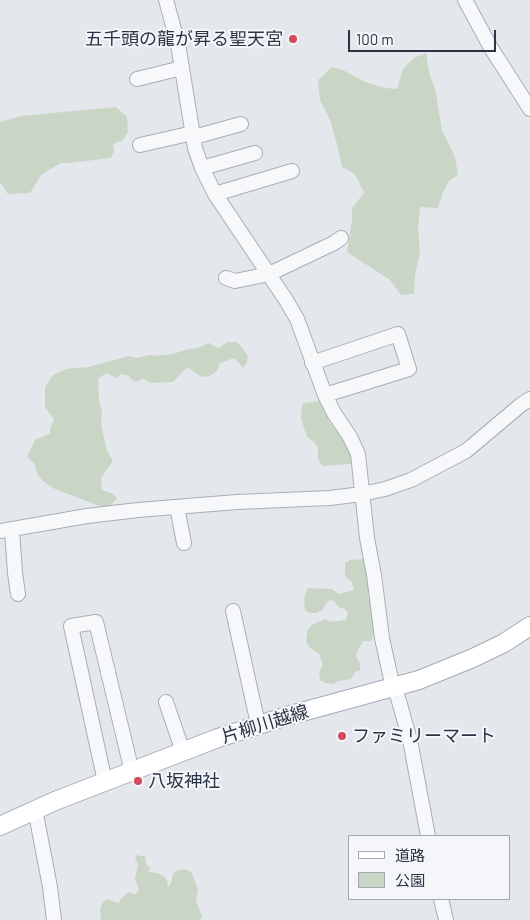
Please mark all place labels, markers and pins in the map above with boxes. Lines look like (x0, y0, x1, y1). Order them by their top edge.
place label: 五千頭の龍が昇る聖天宮 (85, 28, 283, 50)
marker: 五千頭の龍が昇る聖天宮 (287, 33, 299, 45)
place label: ファミリーマート (352, 725, 496, 747)
marker: ファミリーマート (336, 730, 348, 742)
place label: 八坂神社 (148, 770, 220, 792)
marker: 八坂神社 (132, 775, 144, 787)

